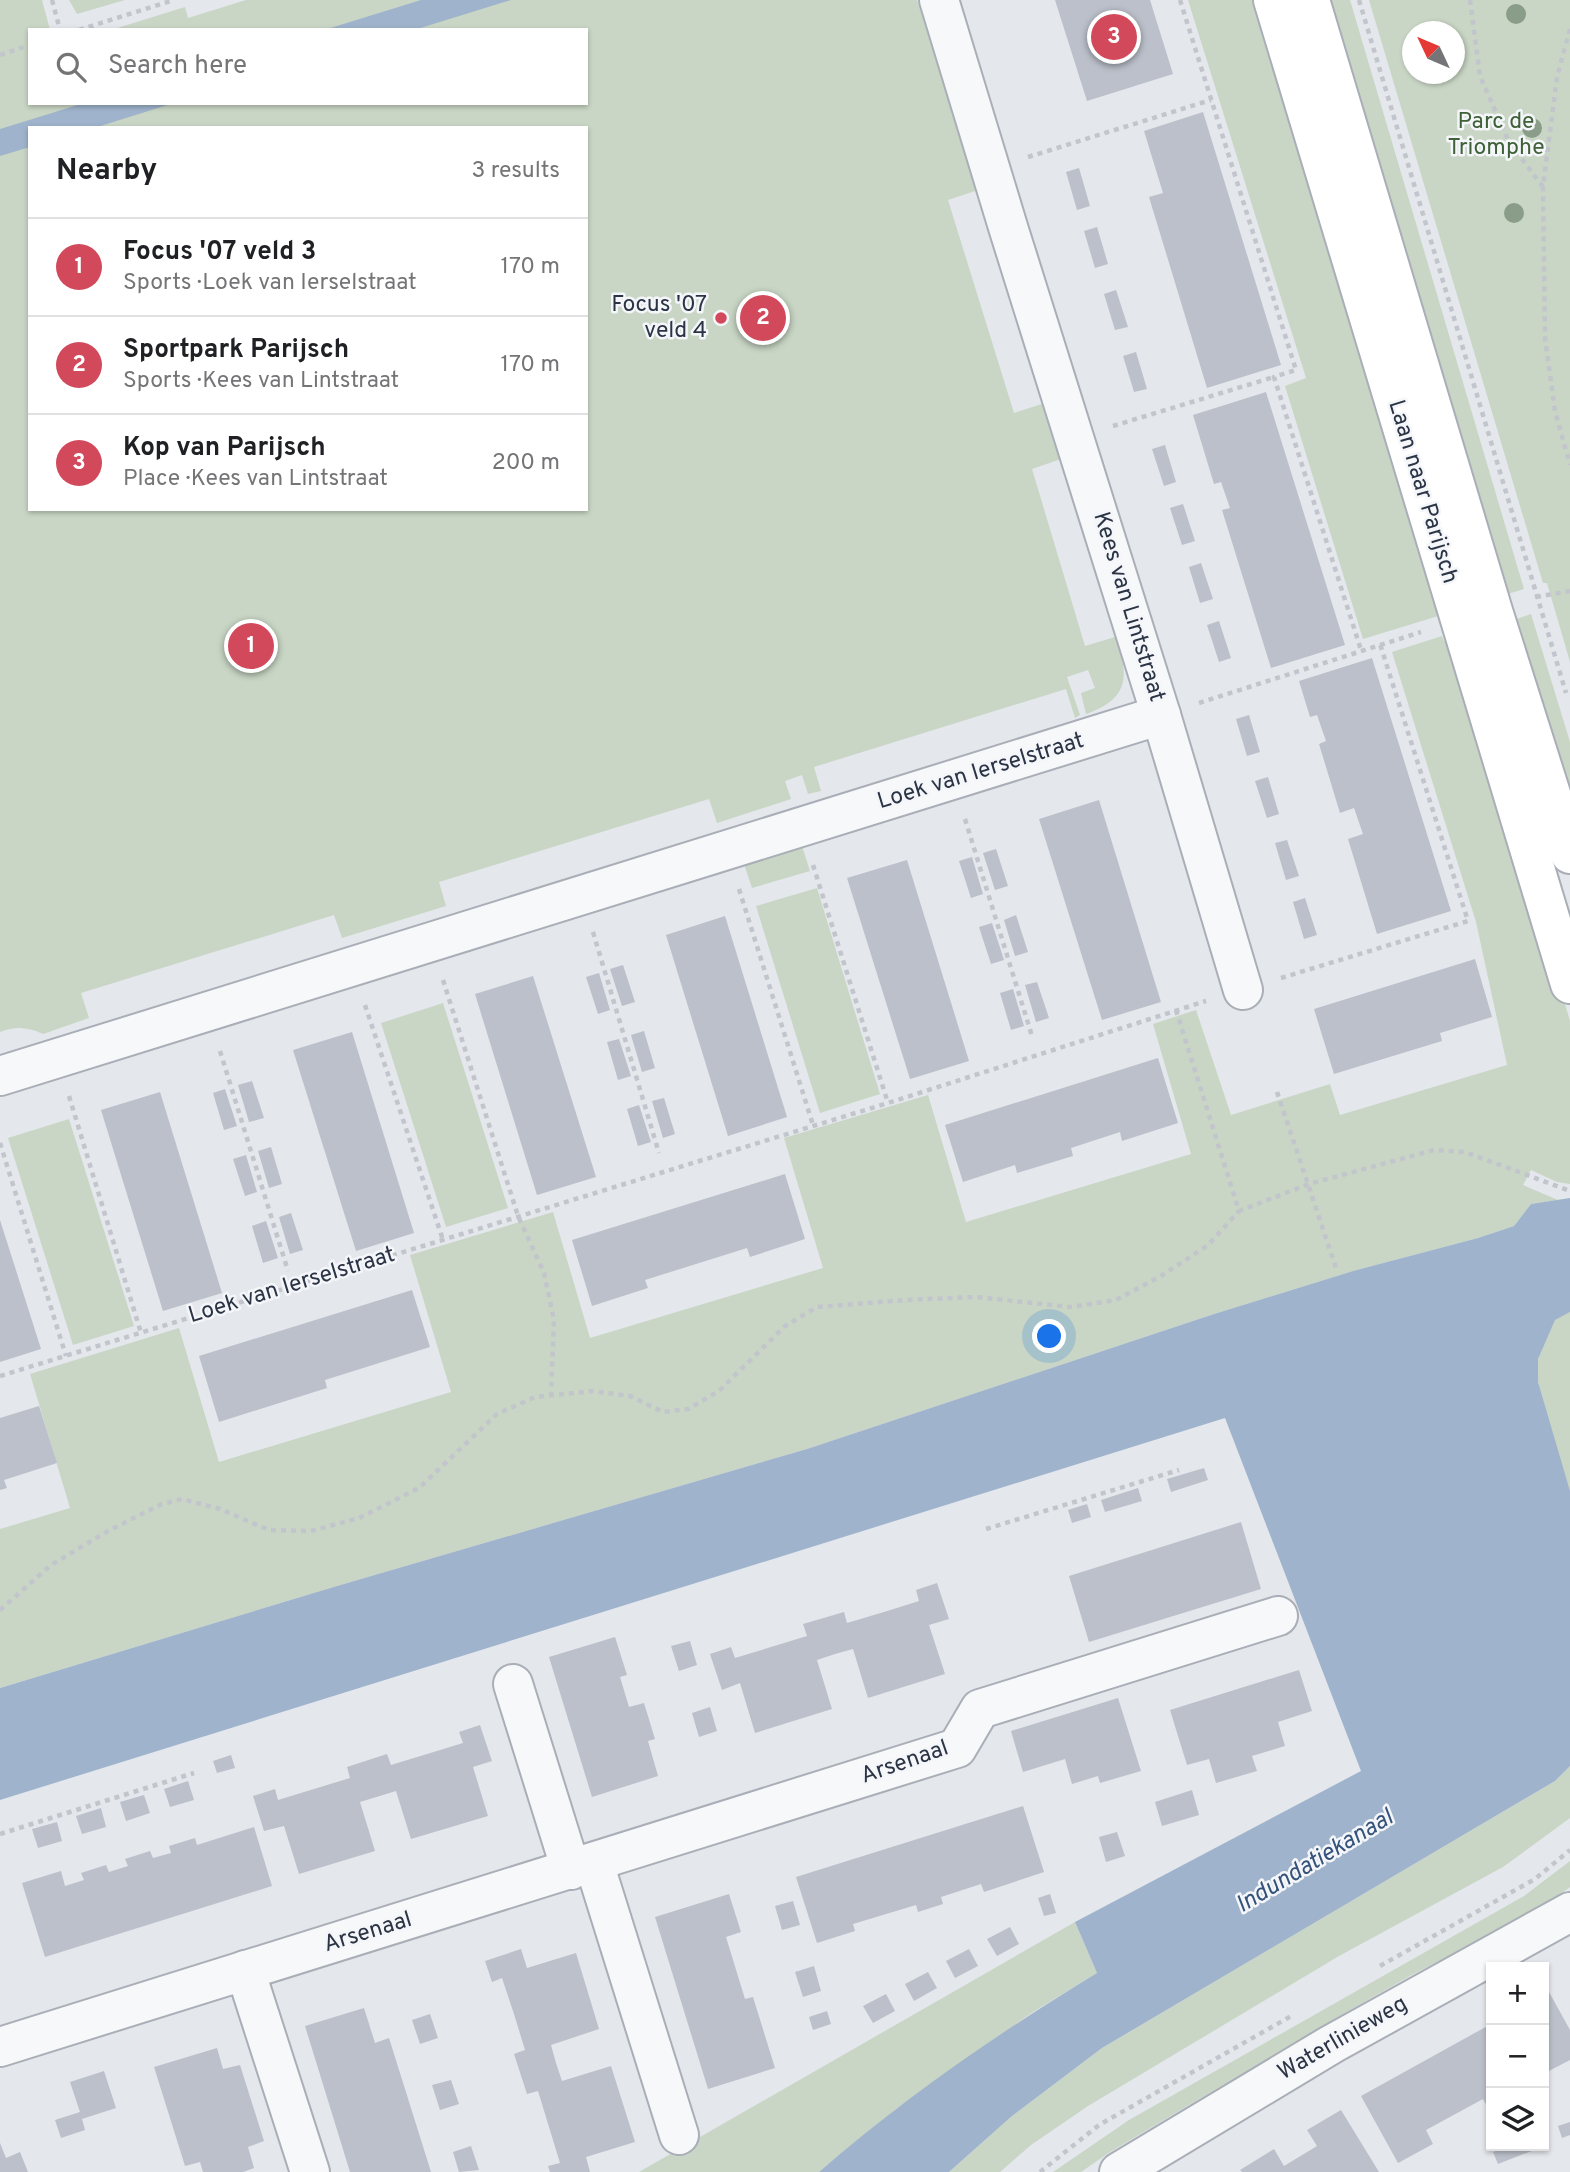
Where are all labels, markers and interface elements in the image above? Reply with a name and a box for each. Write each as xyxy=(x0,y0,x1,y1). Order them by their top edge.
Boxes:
pin: 3 xyxy=(1091,11,1137,63)
north arrow xyxy=(1402,21,1465,84)
search box xyxy=(28,28,588,105)
icon: search xyxy=(52,48,90,86)
text: Search here xyxy=(108,50,247,83)
park label: Parc de Triomphe xyxy=(1447,108,1545,163)
text: Nearby xyxy=(56,153,157,190)
text: 3 results xyxy=(471,157,560,186)
text: Focus '07 veld 3 xyxy=(123,236,316,269)
text: 1 xyxy=(74,253,84,282)
text: 170 m xyxy=(501,253,560,282)
text: Sports · Loek van Ierselstraat xyxy=(123,269,417,298)
place label: Focus '07 veld 4 xyxy=(611,291,707,346)
pin: 2 xyxy=(740,292,786,344)
marker: Focus '07 veld 4 xyxy=(713,310,729,326)
text: Sportpark Parijsch xyxy=(123,334,349,367)
text: 2 xyxy=(72,351,86,380)
text: 170 m xyxy=(501,351,560,380)
text: Sports · Kees van Lintstraat xyxy=(123,367,399,396)
street label: Laan naar Parijsch xyxy=(1380,397,1464,587)
text: Kop van Parijsch xyxy=(123,432,326,465)
text: 3 xyxy=(72,449,86,478)
text: 200 m xyxy=(492,449,560,478)
text: Place · Kees van Lintstraat xyxy=(123,465,388,494)
street label: Kees van Lintstraat xyxy=(1085,509,1171,705)
pin: 1 xyxy=(228,620,274,672)
street label: Loek van Ierselstraat xyxy=(874,727,1088,817)
street label: Loek van Ierselstraat xyxy=(185,1241,399,1331)
your location xyxy=(1032,1319,1066,1353)
street label: Arsenaal xyxy=(857,1734,953,1792)
water label: Indundatiekanaal xyxy=(1231,1802,1401,1921)
street label: Arsenaal xyxy=(320,1906,416,1960)
map controls xyxy=(1486,1962,1549,2151)
button: + xyxy=(1486,1962,1549,2025)
street label: Waterlinieweg xyxy=(1273,1990,1413,2088)
button: − xyxy=(1486,2025,1549,2088)
button: layers xyxy=(1486,2088,1549,2151)

